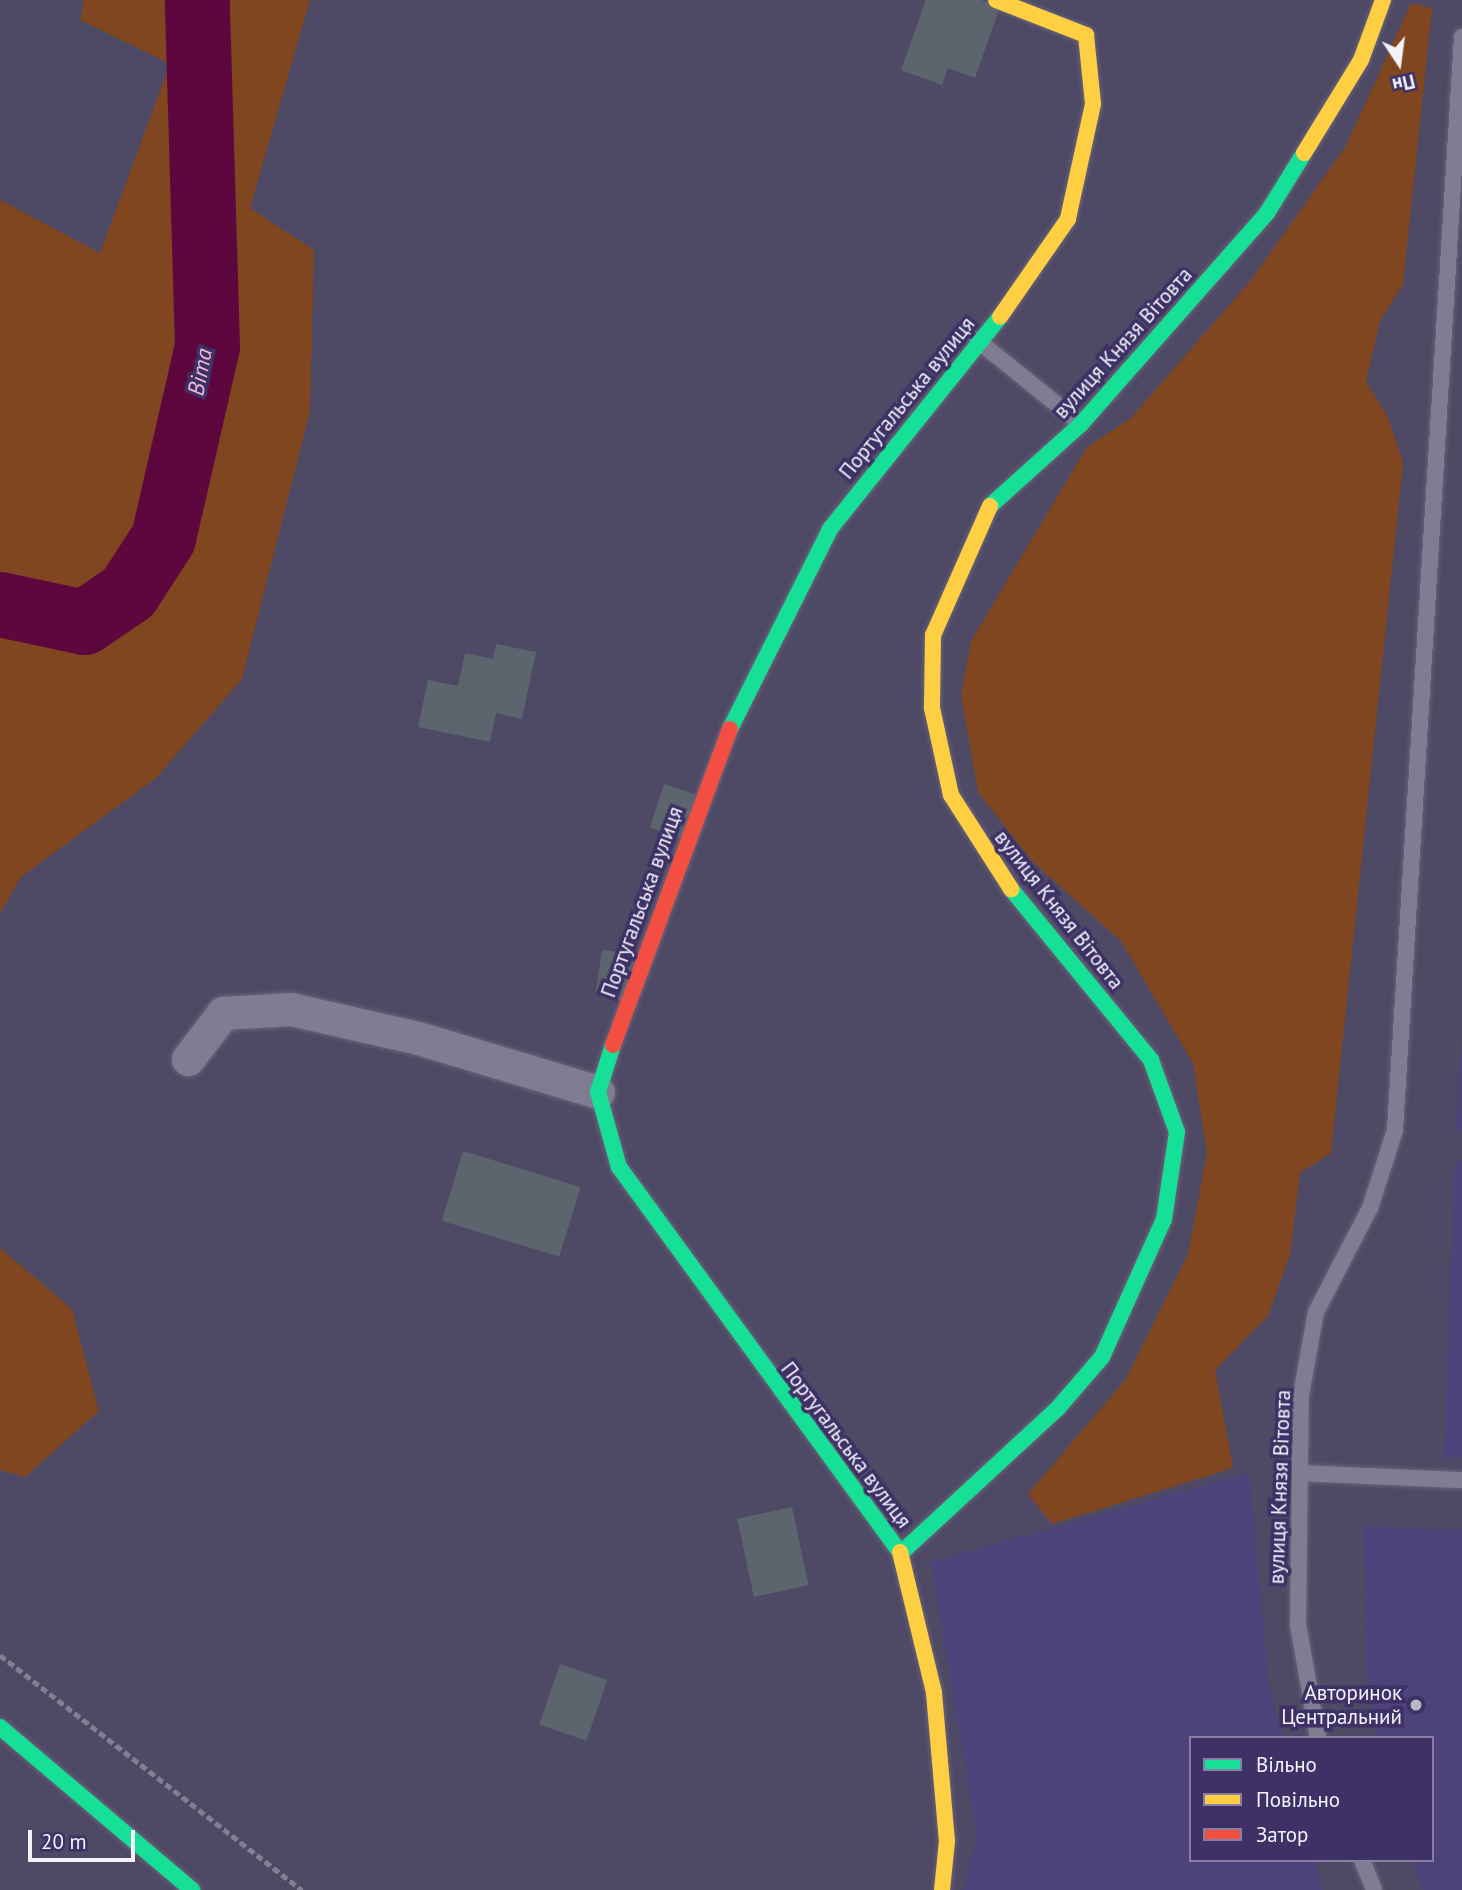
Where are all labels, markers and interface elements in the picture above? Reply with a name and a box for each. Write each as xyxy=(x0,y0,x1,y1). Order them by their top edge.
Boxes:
north arrow xyxy=(1364,28,1434,98)
text: Пн xyxy=(1390,69,1417,98)
street label: вулиця Князя Вітовта xyxy=(1049,262,1197,424)
street label: Португальська вулиця xyxy=(834,312,980,484)
water label: Віта xyxy=(182,346,218,398)
street label: Португальська вулиця xyxy=(596,803,688,1001)
street label: вулиця Князя Вітовта xyxy=(989,826,1129,994)
street label: Португальська вулиця xyxy=(775,1357,917,1533)
street label: вулиця Князя Вітовта xyxy=(1264,1389,1296,1585)
place label: Авторинок Центральний xyxy=(1281,1680,1402,1730)
marker: Авторинок Центральний xyxy=(1408,1697,1424,1713)
legend xyxy=(1189,1736,1434,1862)
text: Вільно xyxy=(1256,1751,1317,1778)
text: Повільно xyxy=(1256,1786,1340,1813)
scale bar xyxy=(32,1816,138,1860)
text: Затор xyxy=(1256,1821,1308,1848)
text: 20 m xyxy=(41,1828,87,1855)

